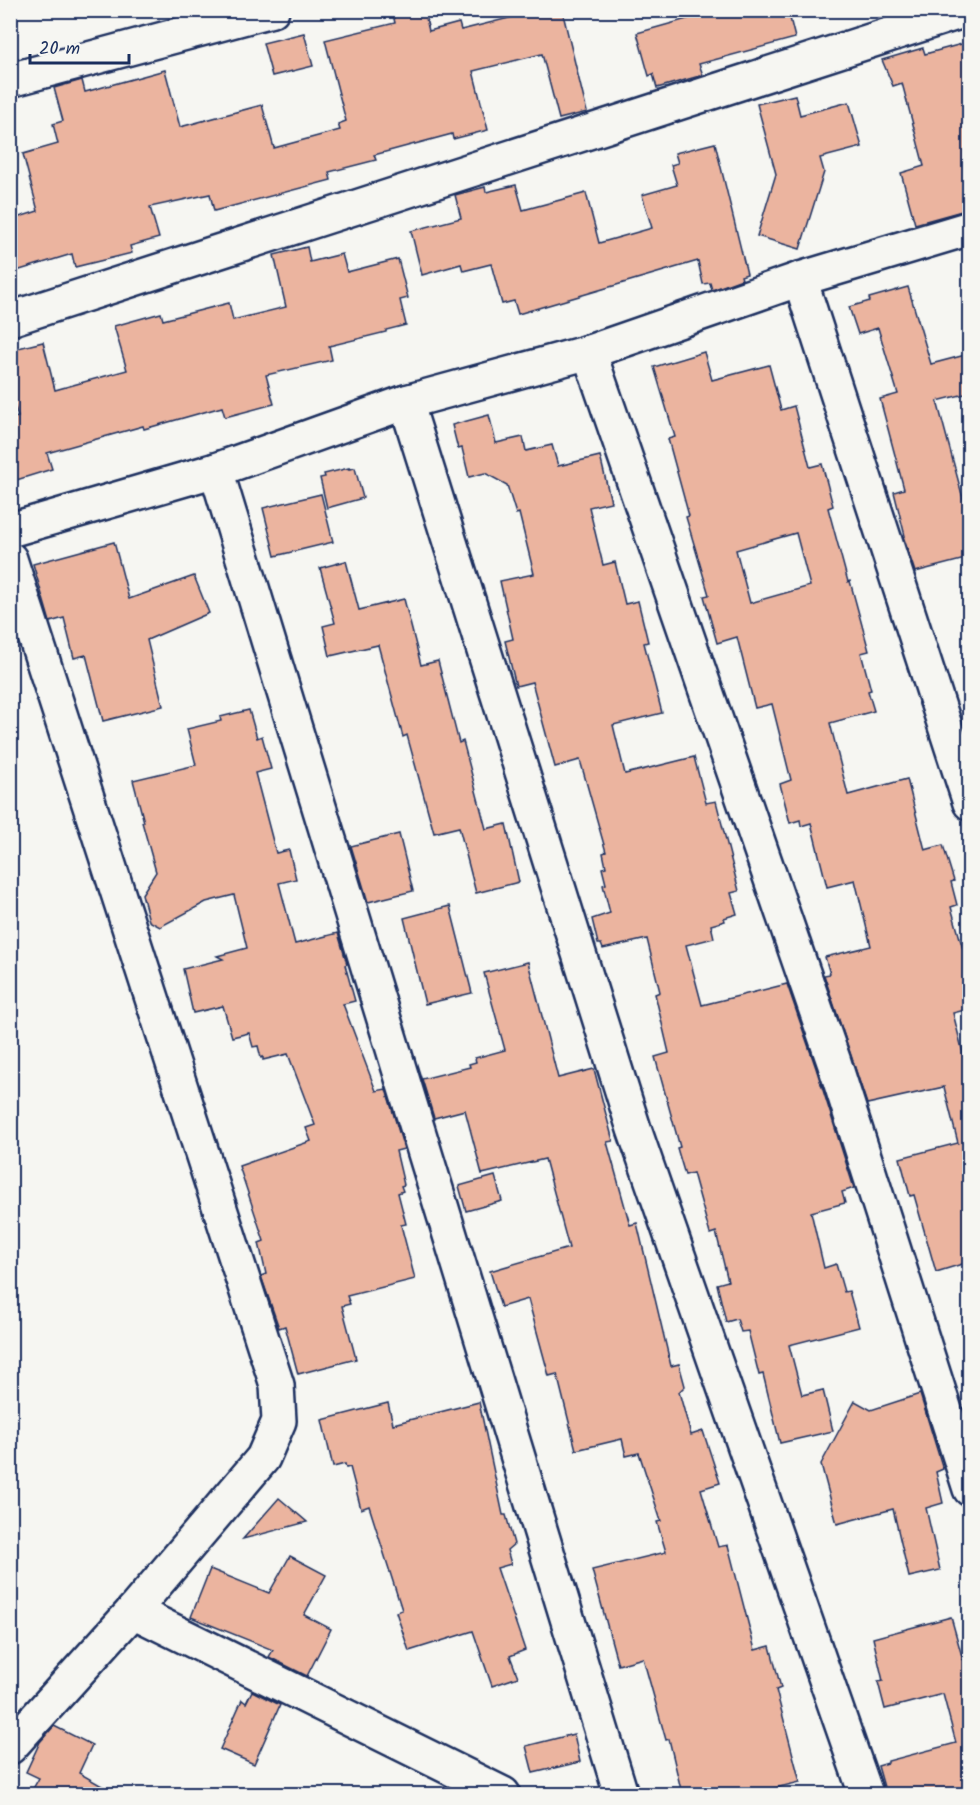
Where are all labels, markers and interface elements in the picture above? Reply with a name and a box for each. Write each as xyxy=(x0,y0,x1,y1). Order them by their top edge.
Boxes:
scale bar xyxy=(30,27,129,65)
text: 20 m xyxy=(39,35,80,64)

